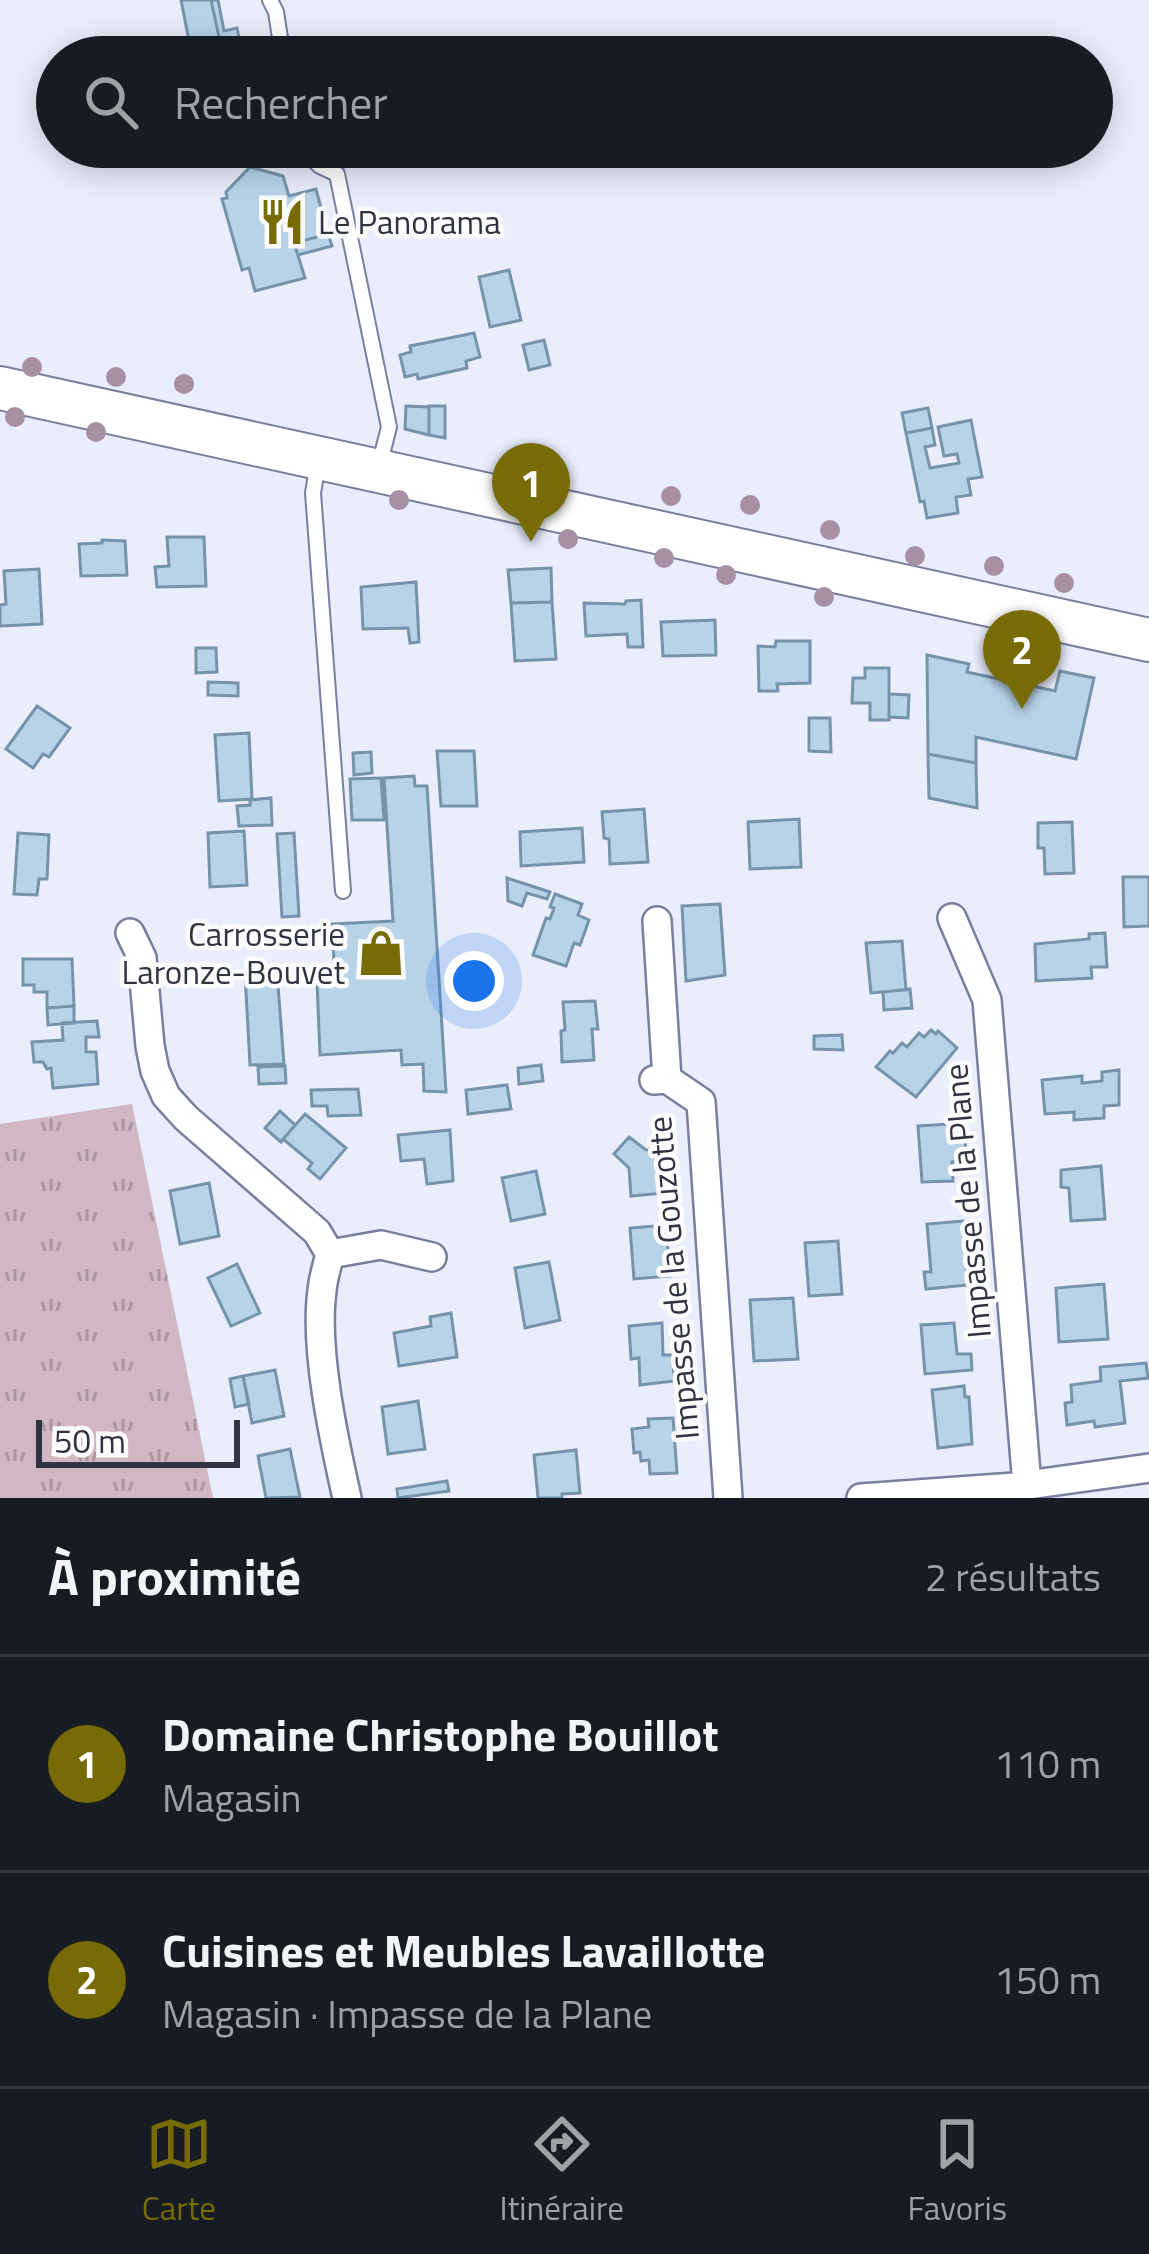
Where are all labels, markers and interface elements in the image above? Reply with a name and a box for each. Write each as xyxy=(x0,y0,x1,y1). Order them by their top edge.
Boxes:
search box xyxy=(36,36,1113,168)
text: Rechercher xyxy=(174,68,388,136)
icon: search xyxy=(78,69,144,135)
restaurant icon: Le Panorama xyxy=(257,197,307,247)
place label: Le Panorama xyxy=(318,197,501,247)
pin: 1 xyxy=(492,443,570,542)
pin: 2 xyxy=(983,610,1061,709)
place label: Carrosserie Laronze-Bouvet xyxy=(121,909,345,997)
shop icon: Carrosserie Laronze-Bouvet xyxy=(356,928,406,978)
your location xyxy=(444,951,504,1011)
street label: Impasse de la Plane xyxy=(930,1062,1004,1340)
street label: Impasse de la Gouzotte xyxy=(634,1114,712,1442)
scale bar xyxy=(36,1414,240,1467)
text: 50 m xyxy=(54,1416,126,1466)
text: À proximité xyxy=(48,1537,301,1615)
text: 2 résultats xyxy=(925,1547,1101,1606)
text: Domaine Christophe Bouillot xyxy=(162,1700,719,1768)
text: 1 xyxy=(76,1734,98,1793)
text: 110 m xyxy=(994,1734,1101,1793)
text: Magasin xyxy=(162,1768,302,1827)
text: Cuisines et Meubles Lavaillotte xyxy=(162,1916,765,1984)
text: 2 xyxy=(76,1950,98,2009)
text: 150 m xyxy=(994,1950,1101,2009)
text: Magasin · Impasse de la Plane xyxy=(162,1984,652,2043)
tab: Carte xyxy=(142,2111,216,2233)
tab: Itinéraire xyxy=(500,2111,624,2233)
tab: Favoris xyxy=(908,2111,1007,2233)

